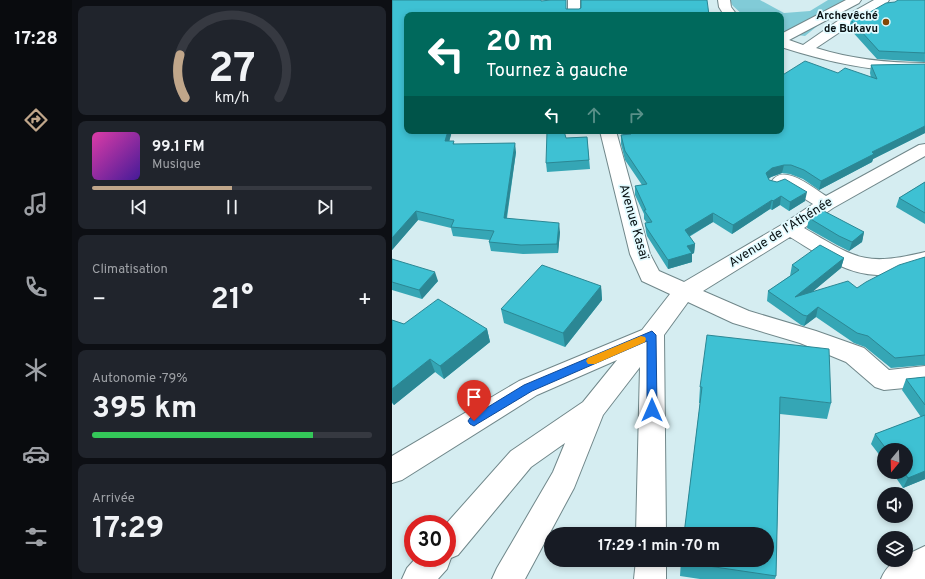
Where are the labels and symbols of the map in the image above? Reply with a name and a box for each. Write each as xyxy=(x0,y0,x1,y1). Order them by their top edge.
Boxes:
place label: Archevêché de Bukavu xyxy=(816,9,878,36)
marker: Archevêché de Bukavu xyxy=(881,17,891,27)
street label: Avenue Kasaï xyxy=(615,182,652,262)
street label: Avenue de l'Athénée xyxy=(726,195,836,271)
pin xyxy=(457,380,491,421)
position arrow xyxy=(631,389,673,431)
north arrow xyxy=(877,443,913,479)
speed limit sign: 30 xyxy=(404,515,456,567)

